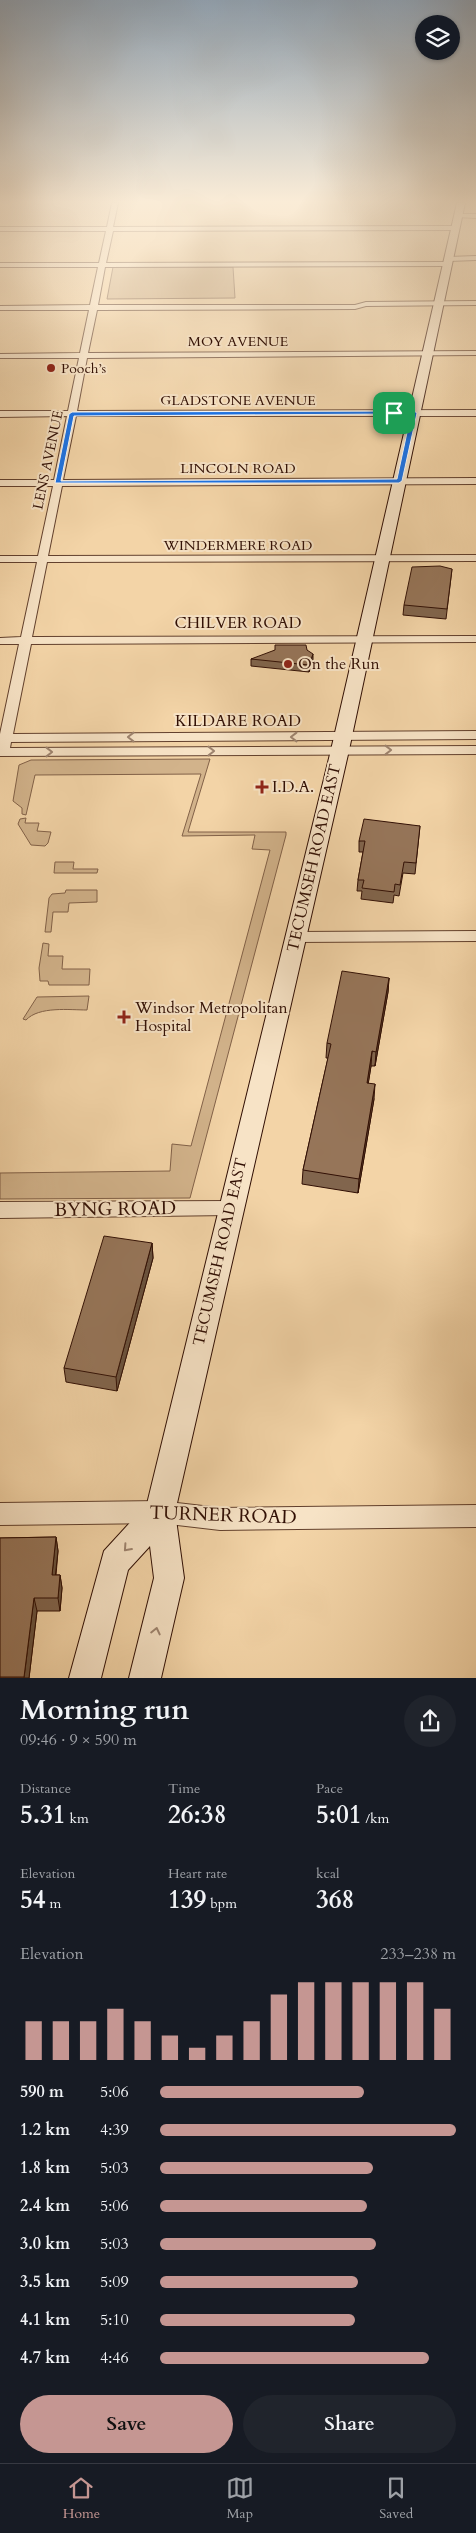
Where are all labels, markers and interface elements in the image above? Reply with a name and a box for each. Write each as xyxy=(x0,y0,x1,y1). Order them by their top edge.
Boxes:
map controls xyxy=(415,15,460,60)
button: layers xyxy=(415,15,460,60)
street label: MOY AVENUE xyxy=(188,332,289,351)
place label: Pooch’s xyxy=(61,359,107,378)
marker: Pooch’s xyxy=(45,362,57,374)
street label: GLADSTONE AVENUE xyxy=(160,391,316,410)
pin xyxy=(373,392,415,434)
icon: arrive xyxy=(380,399,408,427)
street label: LENS AVENUE xyxy=(28,408,68,511)
street label: LINCOLN ROAD xyxy=(180,459,296,478)
street label: WINDERMERE ROAD xyxy=(163,536,312,555)
street label: CHILVER ROAD xyxy=(174,612,302,634)
place label: On the Run xyxy=(298,653,380,675)
marker: On the Run xyxy=(282,658,294,670)
street label: KILDARE ROAD xyxy=(175,710,301,732)
one-way arrow xyxy=(289,731,297,742)
one-way arrow xyxy=(127,732,135,743)
one-way arrow xyxy=(385,745,393,755)
one-way arrow xyxy=(208,746,215,756)
one-way arrow xyxy=(45,747,53,757)
street label: TECUMSEH ROAD EAST xyxy=(282,762,346,954)
place label: I.D.A. xyxy=(272,776,314,798)
marker: I.D.A. xyxy=(256,781,268,793)
place label: Windsor Metropolitan Hospital xyxy=(134,997,288,1037)
marker: Windsor Metropolitan Hospital xyxy=(117,1010,131,1024)
street label: TECUMSEH ROAD EAST xyxy=(188,1156,252,1348)
street label: BYNG ROAD xyxy=(54,1195,176,1223)
street label: TURNER ROAD xyxy=(149,1499,297,1531)
one-way arrow xyxy=(124,1543,133,1552)
one-way arrow xyxy=(150,1626,161,1635)
text: Morning run xyxy=(20,1691,189,1729)
button: share xyxy=(404,1695,456,1747)
text: 09:46 · 9 × 590 m xyxy=(20,1729,137,1751)
text: Distance xyxy=(20,1779,71,1798)
text: Time xyxy=(168,1779,200,1798)
text: Pace xyxy=(316,1779,343,1798)
text: 5.31 xyxy=(20,1798,66,1832)
text: 26:38 xyxy=(168,1798,226,1832)
text: 5:01 xyxy=(316,1798,362,1832)
text: km xyxy=(66,1809,89,1828)
text: /km xyxy=(362,1809,389,1828)
text: Elevation xyxy=(20,1864,76,1883)
text: Heart rate xyxy=(168,1864,227,1883)
text: kcal xyxy=(316,1864,340,1883)
text: 54 xyxy=(20,1883,46,1917)
text: 139 xyxy=(168,1883,206,1917)
text: 368 xyxy=(316,1883,354,1917)
text: m xyxy=(46,1894,61,1913)
text: bpm xyxy=(206,1894,237,1913)
text: Elevation xyxy=(20,1943,84,1965)
text: 233–238 m xyxy=(380,1943,456,1965)
text: 590 m xyxy=(20,2081,64,2103)
text: 5:06 xyxy=(100,2081,129,2103)
text: 1.2 km xyxy=(20,2119,70,2141)
text: 4:39 xyxy=(100,2119,129,2141)
text: 1.8 km xyxy=(20,2157,70,2179)
text: 5:03 xyxy=(100,2157,129,2179)
text: 2.4 km xyxy=(20,2195,70,2217)
text: 5:06 xyxy=(100,2195,129,2217)
text: 3.0 km xyxy=(20,2233,70,2255)
text: 5:03 xyxy=(100,2233,129,2255)
text: 3.5 km xyxy=(20,2271,70,2293)
text: 5:09 xyxy=(100,2271,129,2293)
text: 4.1 km xyxy=(20,2309,70,2331)
text: 5:10 xyxy=(100,2309,129,2331)
text: 4.7 km xyxy=(20,2347,70,2369)
text: 4:46 xyxy=(100,2347,129,2369)
button: Save xyxy=(20,2395,233,2453)
button: Share xyxy=(243,2395,456,2453)
tab: Home xyxy=(63,2474,100,2523)
tab: Map xyxy=(226,2474,254,2523)
tab: Saved xyxy=(379,2474,413,2523)

